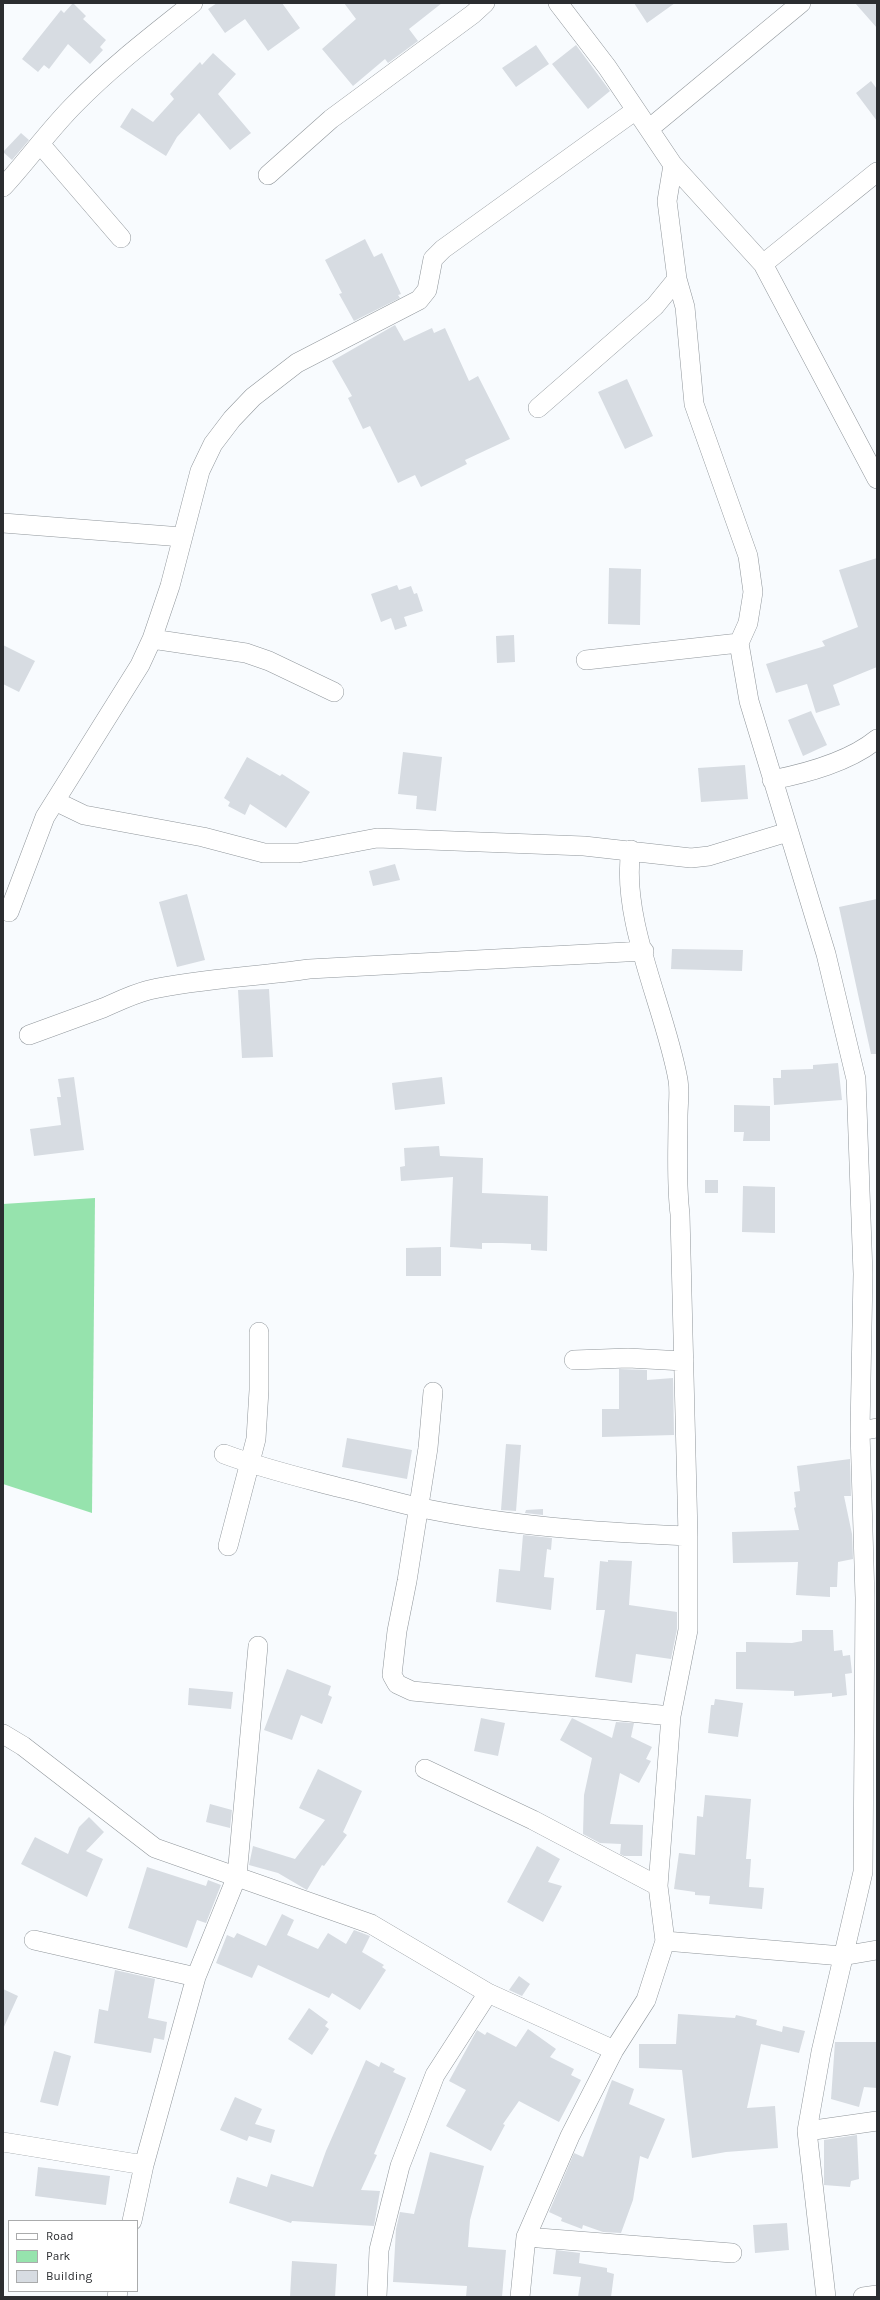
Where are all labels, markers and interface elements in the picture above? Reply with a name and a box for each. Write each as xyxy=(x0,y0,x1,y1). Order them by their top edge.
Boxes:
legend xyxy=(8,2220,138,2292)
text: Road xyxy=(46,2229,74,2243)
text: Park xyxy=(46,2249,70,2263)
text: Building xyxy=(46,2269,92,2283)

